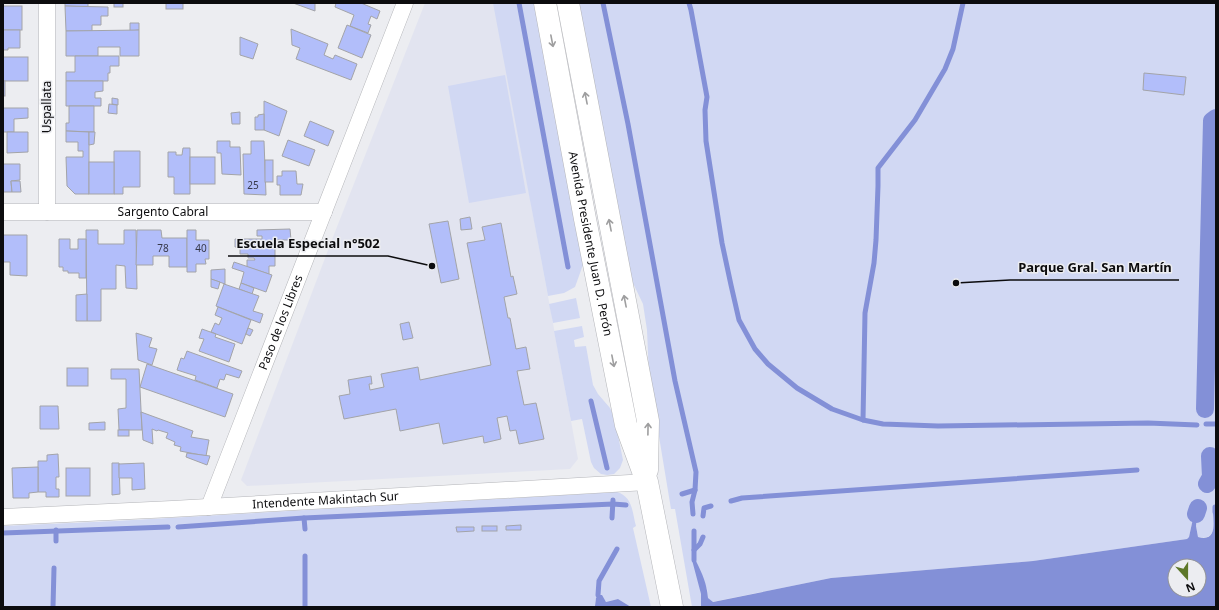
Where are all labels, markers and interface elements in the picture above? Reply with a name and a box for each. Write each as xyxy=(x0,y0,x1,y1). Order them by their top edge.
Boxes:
one-way arrow xyxy=(548,34,556,47)
street label: Uspallata xyxy=(38,81,55,133)
one-way arrow xyxy=(582,92,590,105)
street label: Avenida Presidente Juan D. Perón xyxy=(565,150,617,338)
house number: 25 xyxy=(247,178,259,192)
street label: Sargento Cabral xyxy=(118,203,208,220)
one-way arrow xyxy=(606,219,614,232)
callout: Escuela Especial n°502 xyxy=(228,231,388,256)
text: Escuela Especial n°502 xyxy=(236,234,380,252)
house number: 78 xyxy=(157,241,169,255)
house number: 40 xyxy=(195,241,207,255)
callout: Parque Gral. San Martín xyxy=(1010,255,1179,280)
text: Parque Gral. San Martín xyxy=(1018,258,1172,276)
street label: Paso de los Libres xyxy=(254,272,307,372)
one-way arrow xyxy=(621,295,629,308)
one-way arrow xyxy=(610,354,618,367)
one-way arrow xyxy=(644,423,652,436)
street label: Intendente Makintach Sur xyxy=(252,487,399,512)
north arrow xyxy=(1167,558,1207,598)
text: N xyxy=(1184,579,1198,596)

